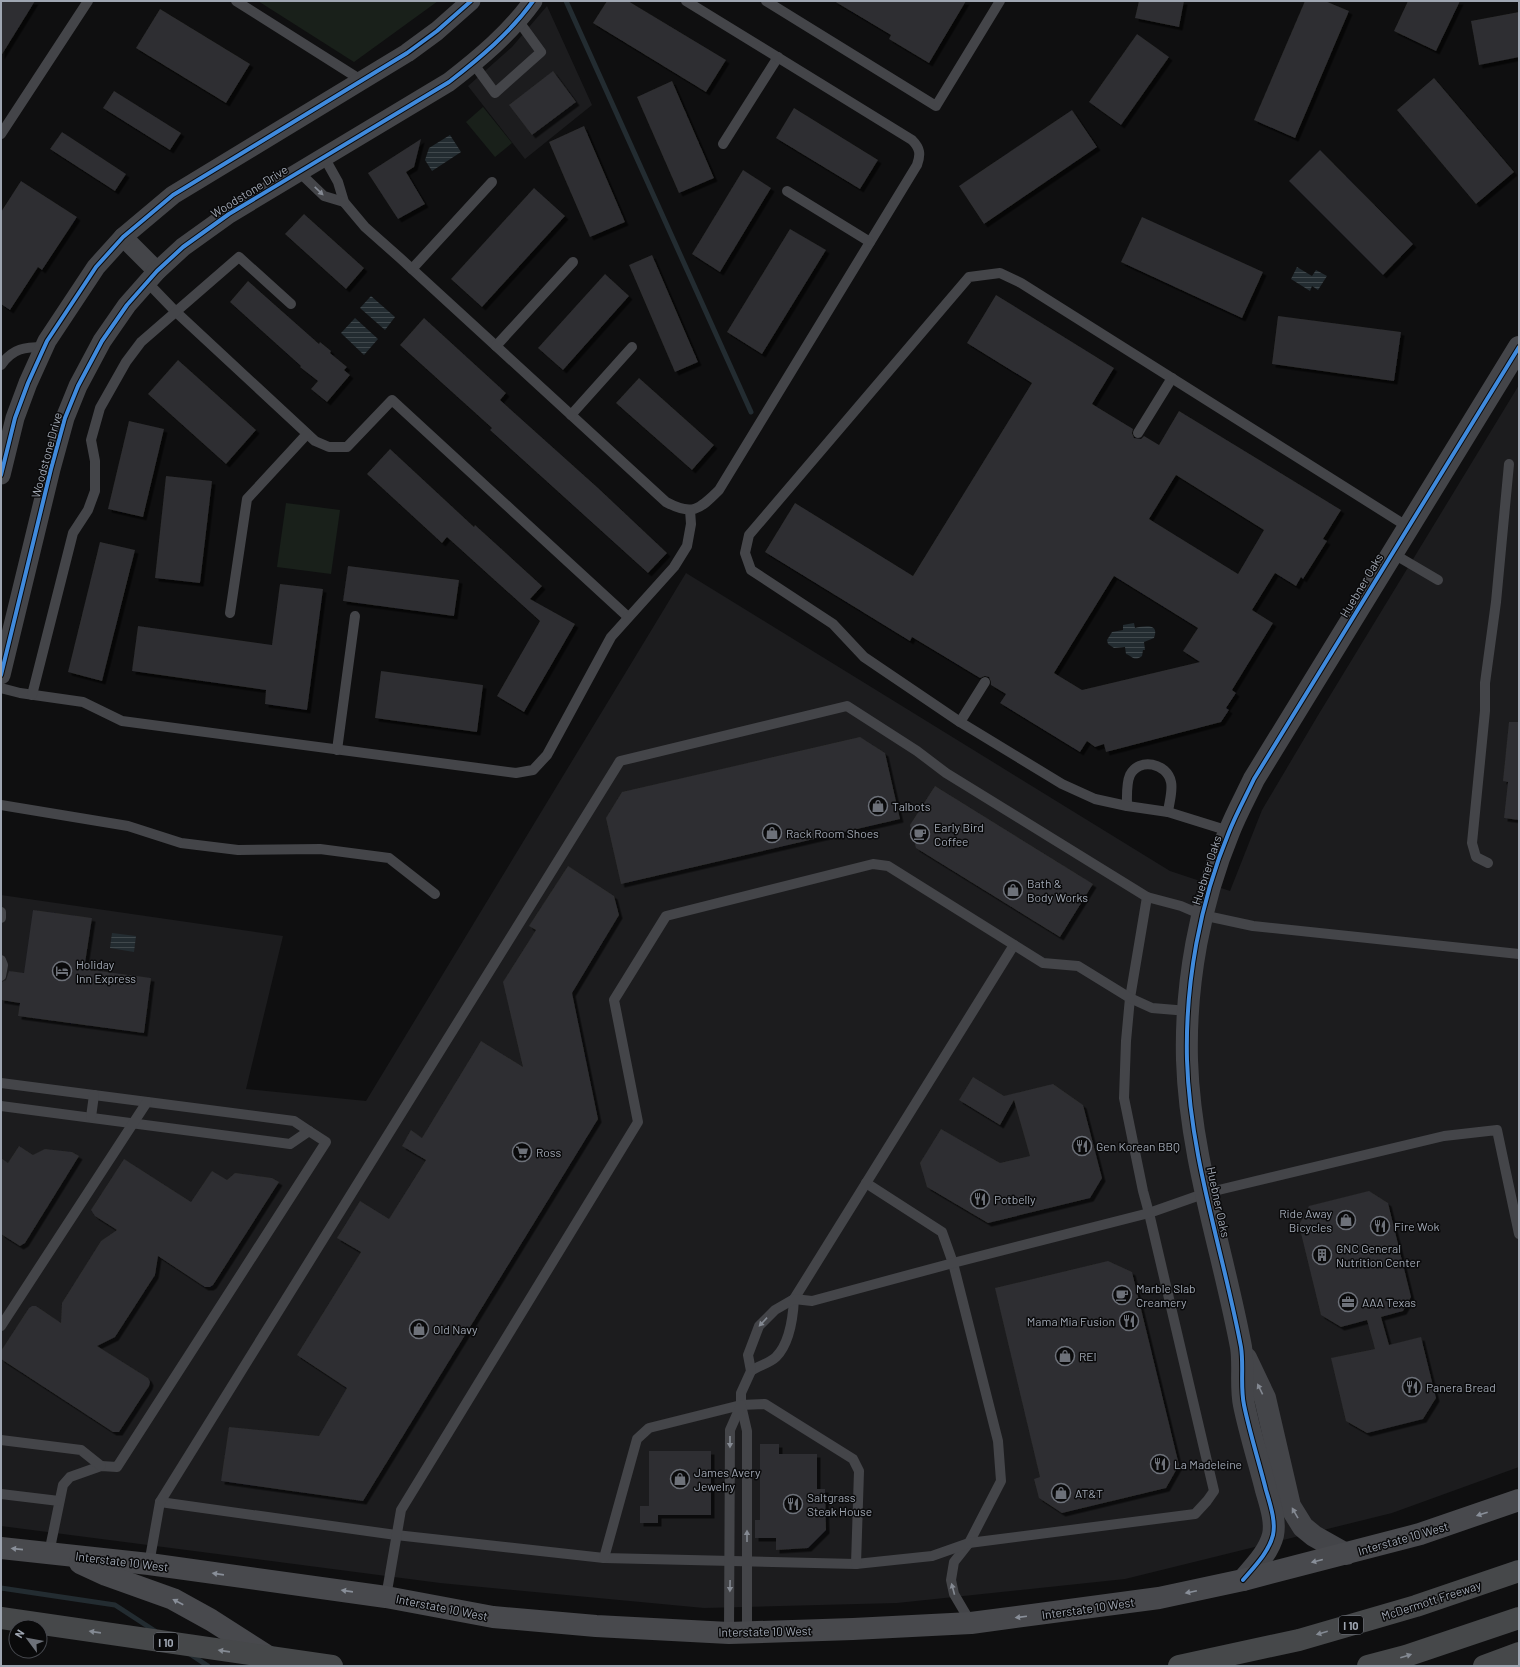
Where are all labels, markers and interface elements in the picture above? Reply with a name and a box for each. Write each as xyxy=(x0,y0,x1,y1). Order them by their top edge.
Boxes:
street label: Woodstone Drive xyxy=(208,162,290,220)
one-way arrow xyxy=(314,186,324,196)
street label: Woodstone Drive xyxy=(28,411,64,499)
street label: Huebner Oaks xyxy=(1336,550,1386,619)
shop icon: Talbots xyxy=(867,795,889,817)
place label: Talbots xyxy=(892,799,931,813)
place label: Early Bird Coffee xyxy=(934,820,984,848)
shop icon: Rack Room Shoes xyxy=(761,822,783,844)
cafe icon: Early Bird Coffee xyxy=(909,823,931,845)
place label: Rack Room Shoes xyxy=(786,826,879,840)
street label: Huebner Oaks xyxy=(1188,833,1224,906)
place label: Bath & Body Works xyxy=(1027,876,1088,904)
shop icon: Bath & Body Works xyxy=(1002,879,1024,901)
place label: Holiday Inn Express xyxy=(76,957,136,985)
hotel icon: Holiday Inn Express xyxy=(51,960,73,982)
restaurant icon: Gen Korean BBQ xyxy=(1071,1135,1093,1157)
place label: Gen Korean BBQ xyxy=(1096,1139,1180,1153)
supermarket icon: Ross xyxy=(511,1141,533,1163)
place label: Ross xyxy=(536,1145,561,1159)
street label: Huebner Oaks xyxy=(1205,1165,1233,1239)
restaurant icon: Potbelly xyxy=(969,1188,991,1210)
place label: Potbelly xyxy=(994,1192,1036,1206)
place label: Ride Away Bicycles xyxy=(1279,1206,1332,1234)
shop icon: Ride Away Bicycles xyxy=(1335,1209,1357,1231)
restaurant icon: Fire Wok xyxy=(1369,1215,1391,1237)
place label: Fire Wok xyxy=(1394,1219,1439,1233)
place label: GNC General Nutrition Center xyxy=(1336,1241,1421,1269)
building icon: GNC General Nutrition Center xyxy=(1311,1244,1333,1266)
place label: Marble Slab Creamery xyxy=(1136,1281,1196,1309)
cafe icon: Marble Slab Creamery xyxy=(1111,1284,1133,1306)
office icon: AAA Texas xyxy=(1337,1291,1359,1313)
place label: AAA Texas xyxy=(1362,1295,1416,1309)
restaurant icon: Mama Mia Fusion xyxy=(1118,1310,1140,1332)
place label: Mama Mia Fusion xyxy=(1027,1314,1115,1328)
one-way arrow xyxy=(758,1317,768,1327)
shop icon: Old Navy xyxy=(408,1318,430,1340)
place label: Old Navy xyxy=(433,1322,478,1336)
shop icon: REI xyxy=(1054,1345,1076,1367)
place label: REI xyxy=(1079,1349,1097,1363)
restaurant icon: Panera Bread xyxy=(1401,1376,1423,1398)
place label: Panera Bread xyxy=(1426,1380,1496,1394)
one-way arrow xyxy=(1257,1383,1263,1394)
one-way arrow xyxy=(727,1436,733,1449)
restaurant icon: La Madeleine xyxy=(1149,1453,1171,1475)
place label: La Madeleine xyxy=(1174,1457,1242,1471)
place label: James Avery Jewelry xyxy=(694,1465,761,1493)
shop icon: James Avery Jewelry xyxy=(669,1468,691,1490)
shop icon: AT&T xyxy=(1050,1482,1072,1504)
place label: AT&T xyxy=(1075,1486,1103,1500)
place label: Saltgrass Steak House xyxy=(807,1490,872,1518)
restaurant icon: Saltgrass Steak House xyxy=(782,1493,804,1515)
one-way arrow xyxy=(1291,1508,1298,1519)
one-way arrow xyxy=(1476,1511,1488,1517)
street label: Interstate 10 West xyxy=(1356,1518,1450,1558)
one-way arrow xyxy=(744,1529,750,1542)
one-way arrow xyxy=(11,1546,23,1553)
street label: Interstate 10 West xyxy=(75,1548,169,1574)
one-way arrow xyxy=(1311,1559,1323,1565)
one-way arrow xyxy=(212,1571,224,1577)
street label: McDermott Freeway xyxy=(1379,1577,1483,1623)
one-way arrow xyxy=(727,1580,733,1593)
one-way arrow xyxy=(950,1583,956,1595)
one-way arrow xyxy=(341,1588,353,1595)
one-way arrow xyxy=(1185,1589,1197,1595)
street label: Interstate 10 West xyxy=(395,1591,489,1623)
street label: Interstate 10 West xyxy=(1041,1595,1135,1621)
one-way arrow xyxy=(172,1599,184,1605)
one-way arrow xyxy=(1015,1614,1027,1620)
road number: I 10 xyxy=(1339,1616,1363,1634)
north arrow xyxy=(8,1619,48,1659)
street label: Interstate 10 West xyxy=(718,1623,812,1639)
text: N xyxy=(12,1627,27,1640)
one-way arrow xyxy=(89,1629,101,1635)
one-way arrow xyxy=(1315,1630,1327,1636)
road number: I 10 xyxy=(154,1633,178,1651)
one-way arrow xyxy=(218,1648,230,1654)
one-way arrow xyxy=(1400,1653,1412,1659)

